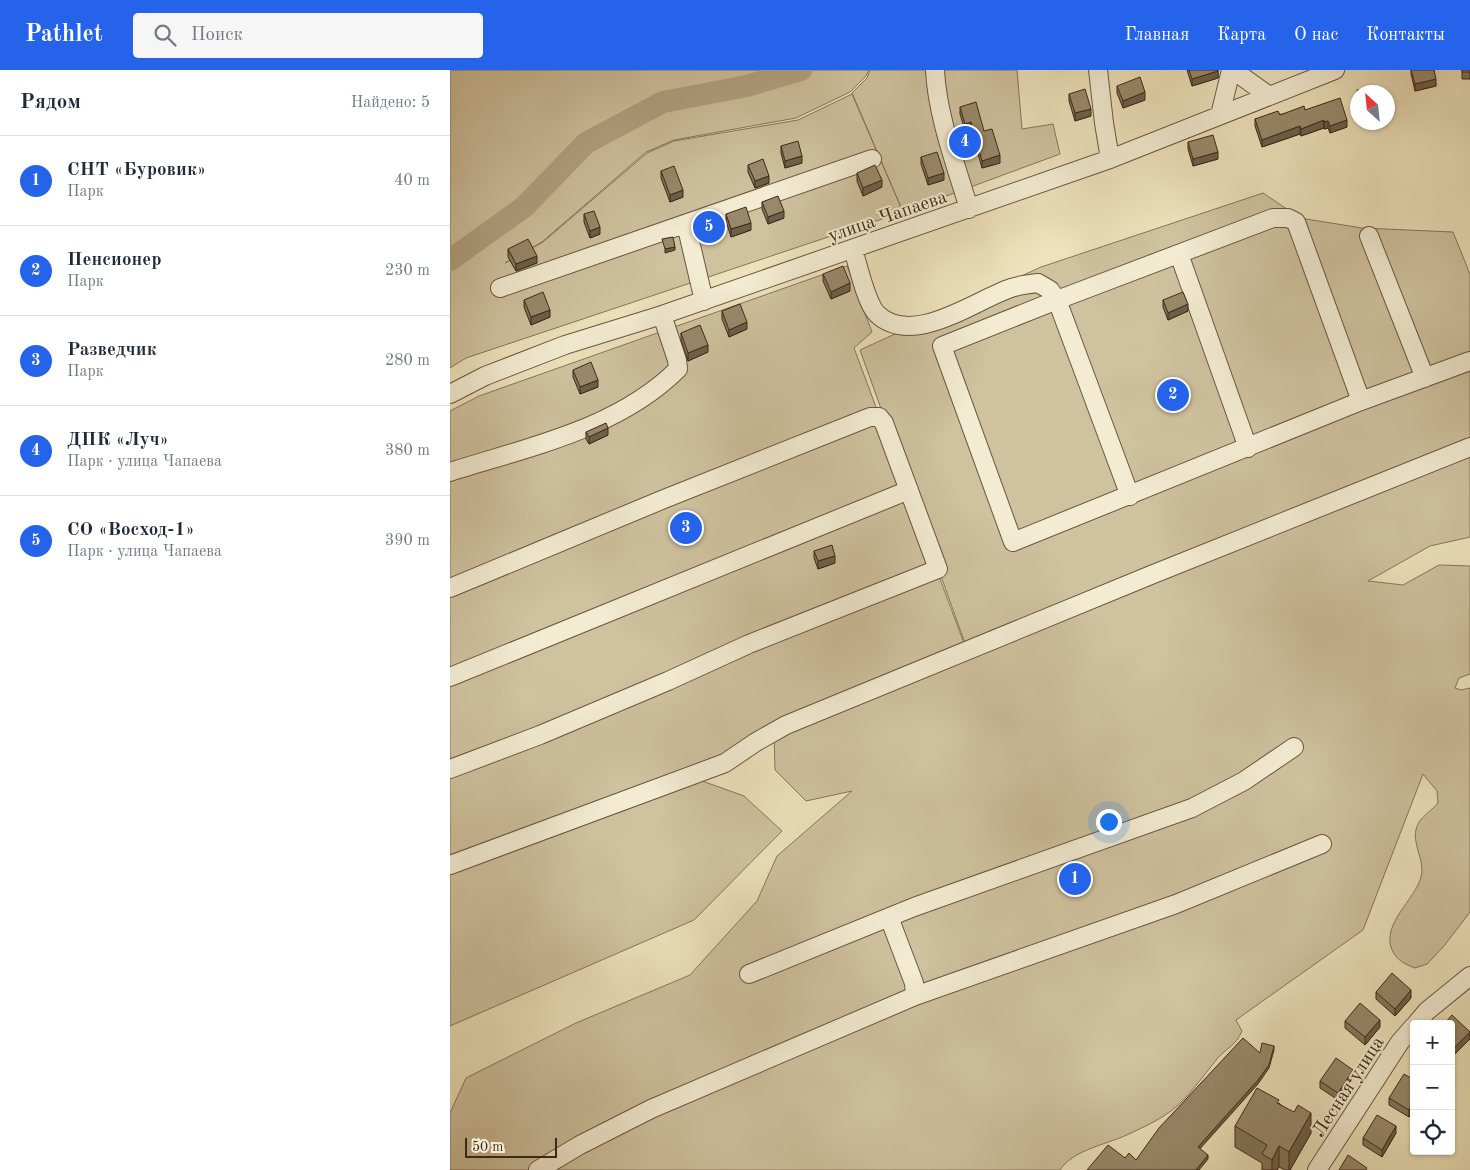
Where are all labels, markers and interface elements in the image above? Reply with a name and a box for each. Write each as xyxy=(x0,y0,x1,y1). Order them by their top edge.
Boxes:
search box xyxy=(133,13,483,58)
icon: search xyxy=(151,21,179,49)
text: Pathlet xyxy=(25,23,103,47)
text: Поиск xyxy=(191,26,243,45)
text: Главная xyxy=(1125,26,1189,44)
text: Карта xyxy=(1217,26,1266,44)
text: О нас xyxy=(1294,26,1338,44)
text: Контакты xyxy=(1366,26,1445,44)
north arrow xyxy=(1350,85,1395,130)
text: Рядом xyxy=(20,92,81,113)
text: Найдено: 5 xyxy=(351,95,430,111)
pin: 4 xyxy=(949,123,981,161)
text: СНТ «Буровик» xyxy=(67,161,206,180)
text: 1 xyxy=(31,173,41,189)
text: 40 m xyxy=(394,173,430,189)
text: Парк xyxy=(67,184,104,200)
street label: улица Чапаева xyxy=(826,188,950,247)
pin: 5 xyxy=(693,208,725,246)
text: Пенсионер xyxy=(67,251,162,270)
text: 2 xyxy=(31,263,41,279)
text: 230 m xyxy=(385,263,430,279)
text: Парк xyxy=(67,274,104,290)
text: Разведчик xyxy=(67,341,157,360)
text: 3 xyxy=(31,353,41,369)
text: 280 m xyxy=(385,353,430,369)
text: Парк xyxy=(67,364,104,380)
pin: 2 xyxy=(1157,376,1189,414)
text: ДПК «Луч» xyxy=(67,431,169,450)
text: 4 xyxy=(31,443,41,459)
text: 380 m xyxy=(385,443,430,459)
text: Парк · улица Чапаева xyxy=(67,454,222,470)
pin: 3 xyxy=(670,509,702,547)
text: СО «Восход-1» xyxy=(67,521,195,540)
text: 5 xyxy=(31,533,41,549)
text: 390 m xyxy=(385,533,430,549)
text: Парк · улица Чапаева xyxy=(67,544,222,560)
your location xyxy=(1096,809,1122,835)
pin: 1 xyxy=(1059,860,1091,898)
map controls xyxy=(1410,1020,1455,1155)
button: + xyxy=(1410,1020,1455,1065)
street label: Лесная улица xyxy=(1310,1033,1389,1141)
button: − xyxy=(1410,1065,1455,1110)
button: locate xyxy=(1410,1110,1455,1155)
scale bar xyxy=(465,1135,558,1158)
text: 50 m xyxy=(472,1140,503,1154)

